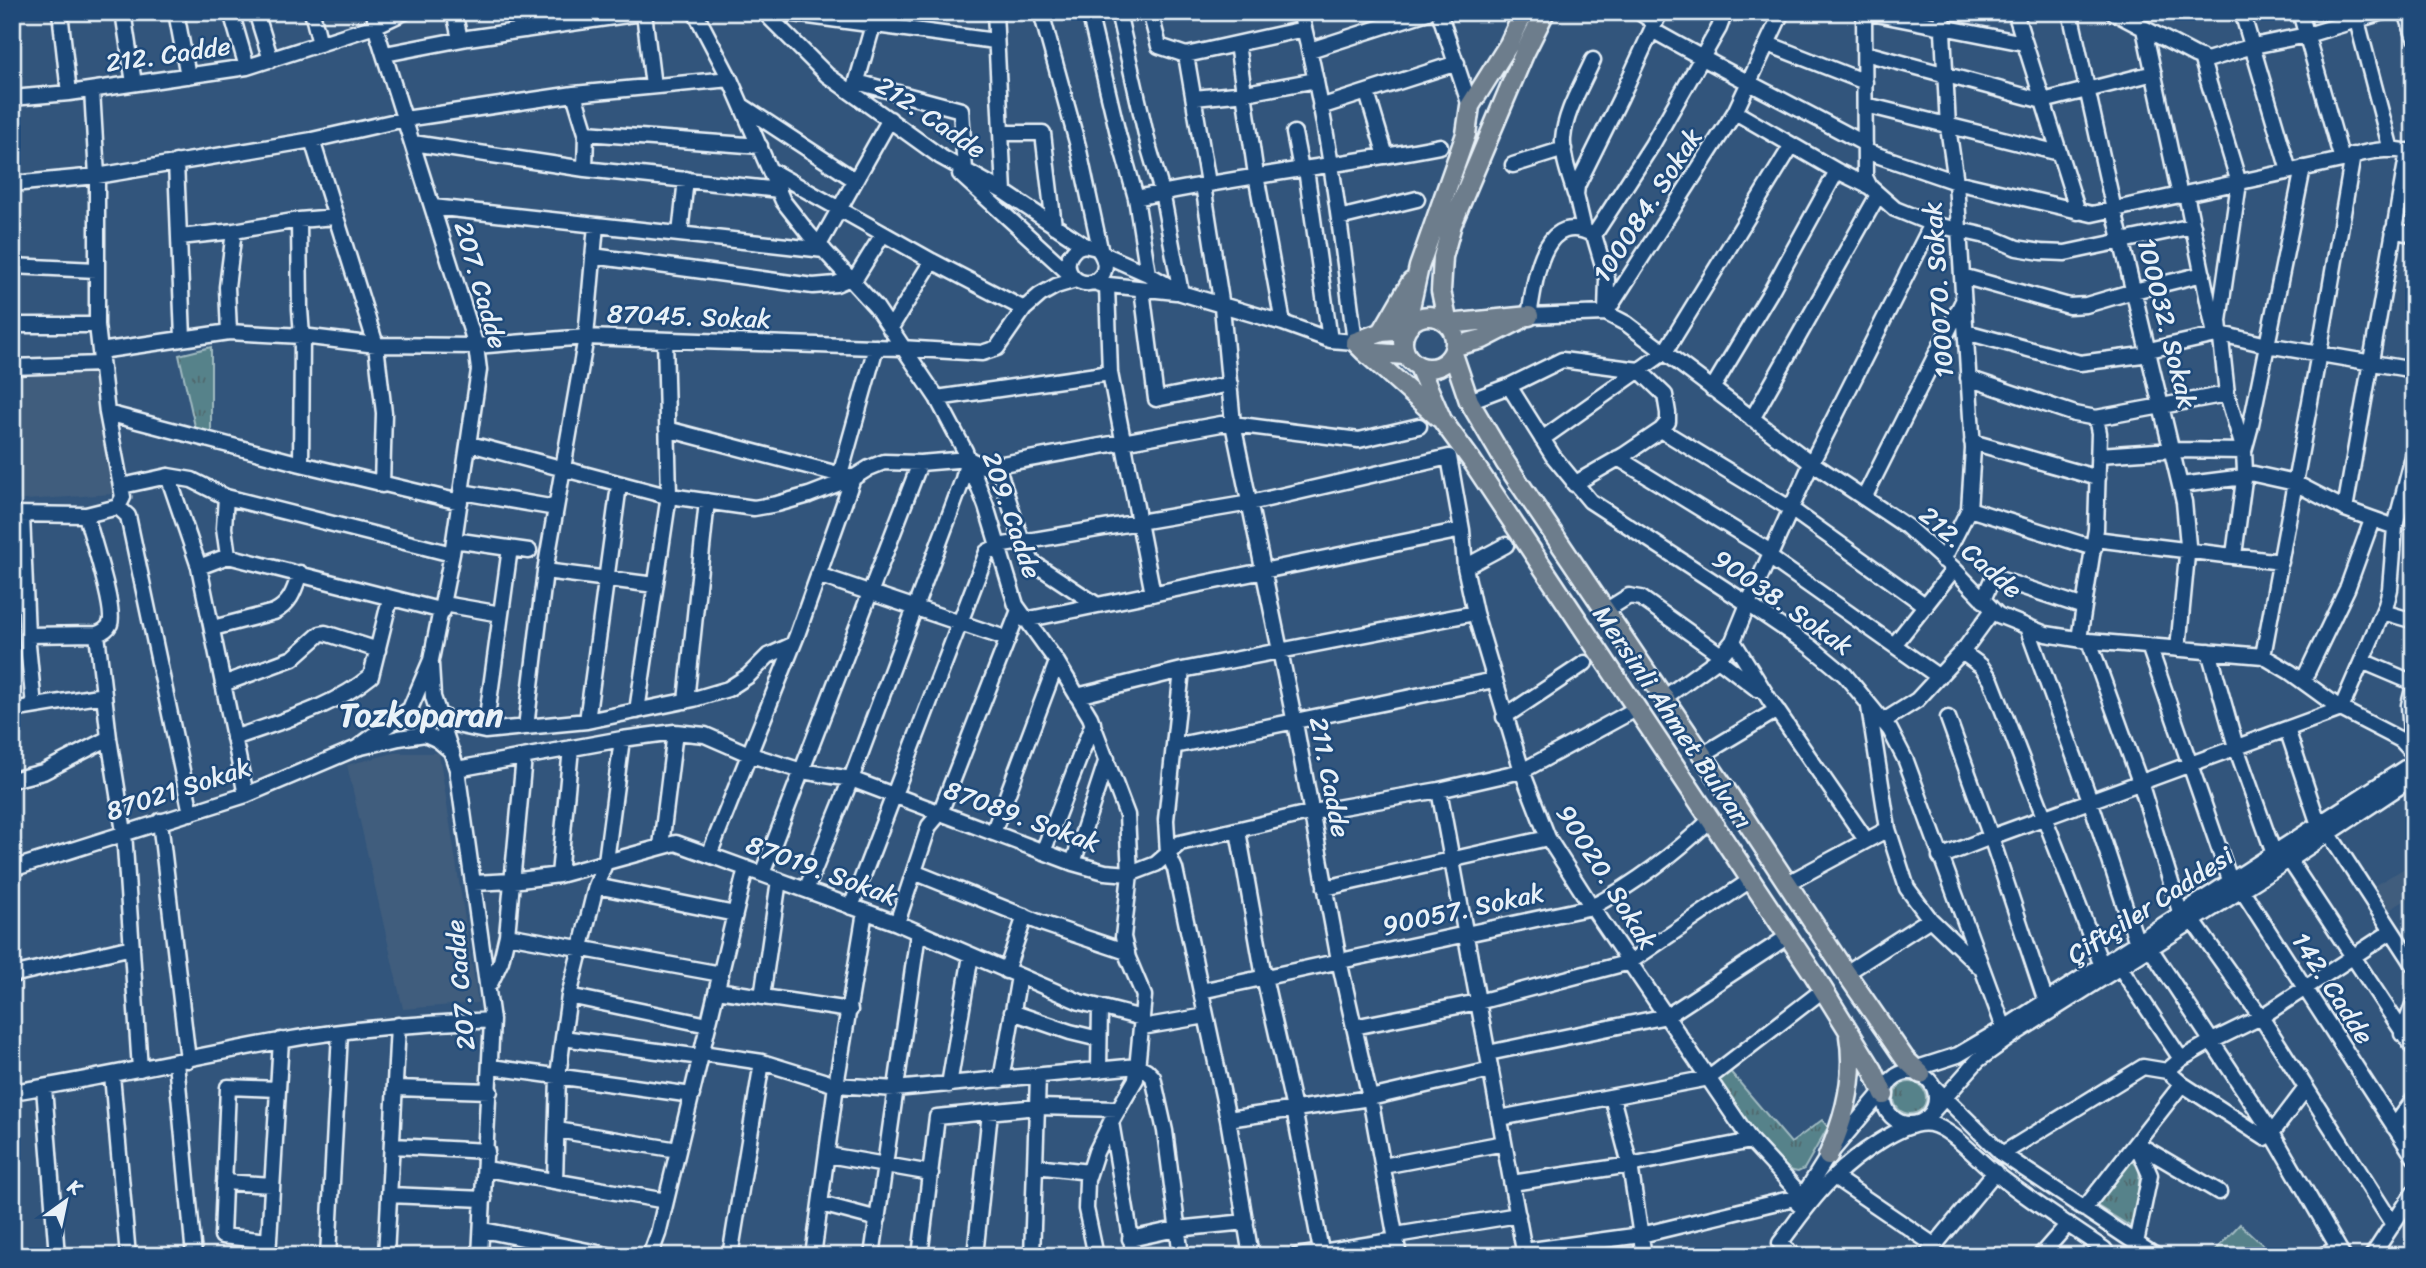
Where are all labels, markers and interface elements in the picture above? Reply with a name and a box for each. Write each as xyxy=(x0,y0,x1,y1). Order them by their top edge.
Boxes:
street label: 212. Cadde xyxy=(102,22,234,86)
street label: 212. Cadde xyxy=(866,63,996,171)
street label: 100084. Sokak xyxy=(1579,118,1715,292)
street label: 100070. Sokak xyxy=(1909,200,1967,380)
street label: 207. Cadde xyxy=(441,216,521,354)
street label: 100032. Sokak xyxy=(2124,233,2210,413)
street label: 87045. Sokak xyxy=(606,290,772,342)
street label: 209. Cadde xyxy=(969,445,1055,585)
street label: 212. Cadde xyxy=(1908,493,2034,611)
street label: 90038. Sokak xyxy=(1703,536,1863,668)
street label: Mersinli Ahmet Bulvarı xyxy=(1580,595,1766,839)
district label: Tozkoparan xyxy=(339,686,503,744)
street label: 211. Cadde xyxy=(1296,713,1364,841)
street label: 87021 Sokak xyxy=(100,744,257,834)
street label: 87089. Sokak xyxy=(937,766,1107,866)
street label: 90020. Sokak xyxy=(1544,795,1670,959)
street label: 87019. Sokak xyxy=(739,821,905,919)
street label: Çiftçiler Caddesi xyxy=(2057,833,2244,977)
street label: 90057. Sokak xyxy=(1378,869,1548,949)
street label: 207. Cadde xyxy=(431,918,489,1052)
street label: 142. Cadde xyxy=(2279,922,2387,1054)
north arrow xyxy=(32,1166,102,1236)
text: K xyxy=(60,1170,90,1205)

